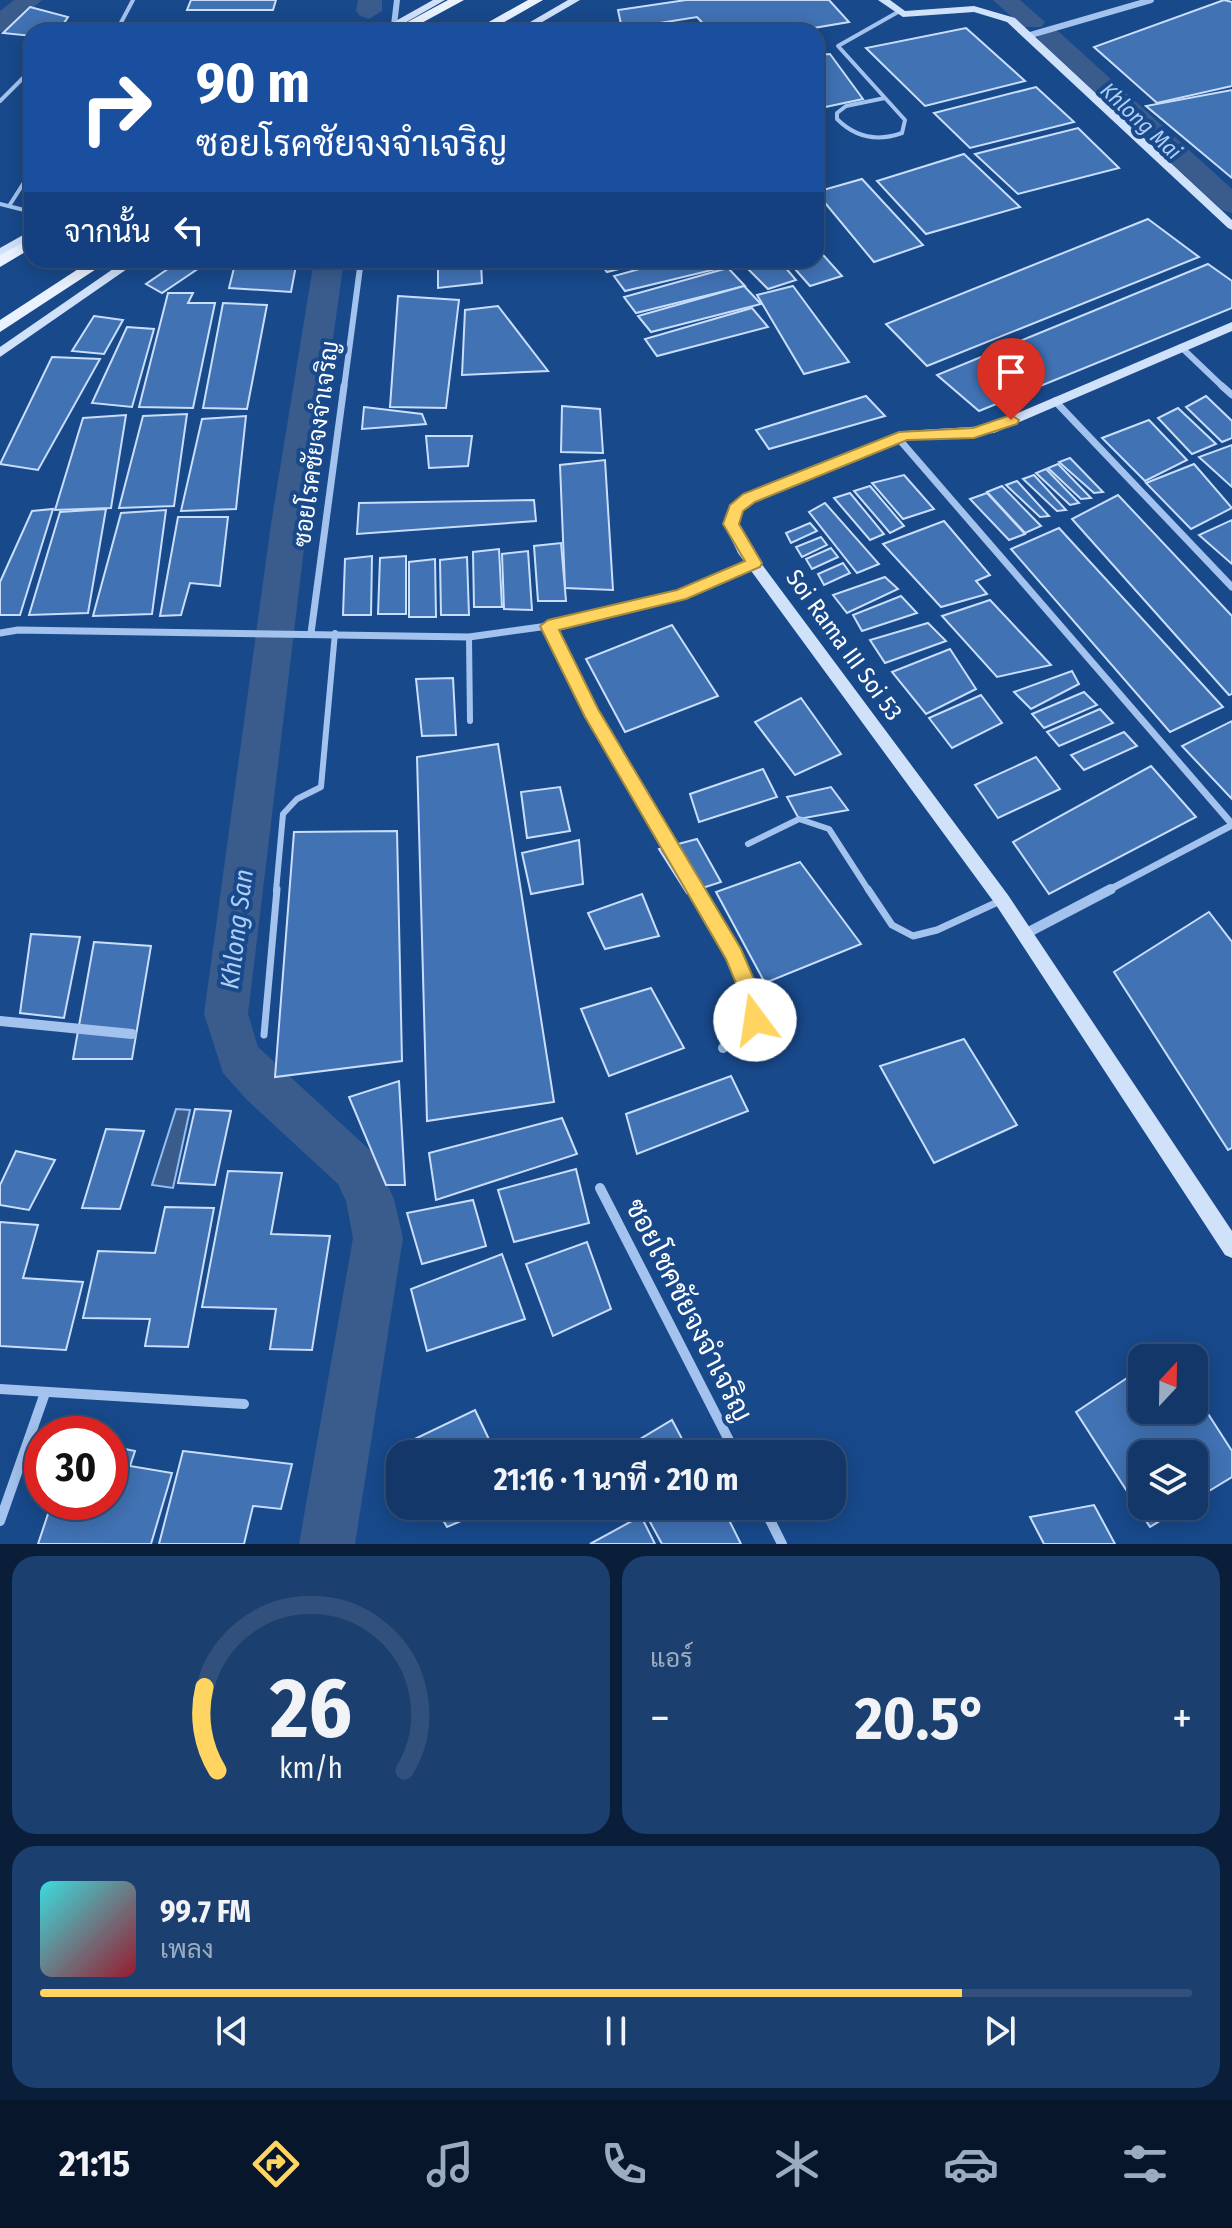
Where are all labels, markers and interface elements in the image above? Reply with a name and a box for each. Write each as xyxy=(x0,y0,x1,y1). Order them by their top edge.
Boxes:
text: 90 m xyxy=(196,50,310,117)
icon: right xyxy=(64,56,168,160)
water label: Khlong Mai xyxy=(1095,77,1187,166)
text: ซอยโรคชัยจงจำเจริญ xyxy=(196,122,507,166)
icon: left xyxy=(167,208,211,252)
text: จากนั้น xyxy=(64,214,151,250)
pin xyxy=(977,338,1045,420)
street label: ซอยโรคชัยจงจำเจริญ xyxy=(286,339,344,549)
icon: arrive xyxy=(989,350,1033,394)
street label: Soi Rama III Soi 53 xyxy=(780,564,908,726)
water label: Khlong San xyxy=(214,867,260,991)
position arrow xyxy=(713,978,797,1062)
street label: ซอยโชคชัยจงจำเจริญ xyxy=(618,1192,762,1427)
north arrow xyxy=(1128,1344,1208,1424)
map controls xyxy=(1128,1344,1208,1520)
speed limit sign: 30 xyxy=(24,1416,128,1520)
button: layers xyxy=(1128,1440,1208,1520)
text: 21:16 · 1 นาที · 210 m xyxy=(494,1462,738,1498)
text: แอร์ xyxy=(650,1643,693,1674)
text: 26 xyxy=(269,1659,352,1759)
text: 20.5° xyxy=(855,1683,987,1755)
text: − xyxy=(650,1692,670,1745)
text: + xyxy=(1172,1692,1192,1745)
text: km/h xyxy=(279,1751,343,1786)
text: 99.7 FM xyxy=(160,1894,251,1930)
text: เพลง xyxy=(160,1934,214,1965)
icon: previous xyxy=(210,2009,254,2053)
icon: pause xyxy=(594,2009,638,2053)
icon: next xyxy=(978,2009,1022,2053)
icon: directions xyxy=(248,2136,304,2192)
icon: music xyxy=(422,2136,478,2192)
icon: phone xyxy=(596,2136,652,2192)
icon: climate xyxy=(769,2136,825,2192)
icon: car xyxy=(943,2136,999,2192)
icon: filters xyxy=(1117,2136,1173,2192)
text: 21:15 xyxy=(59,2142,130,2186)

